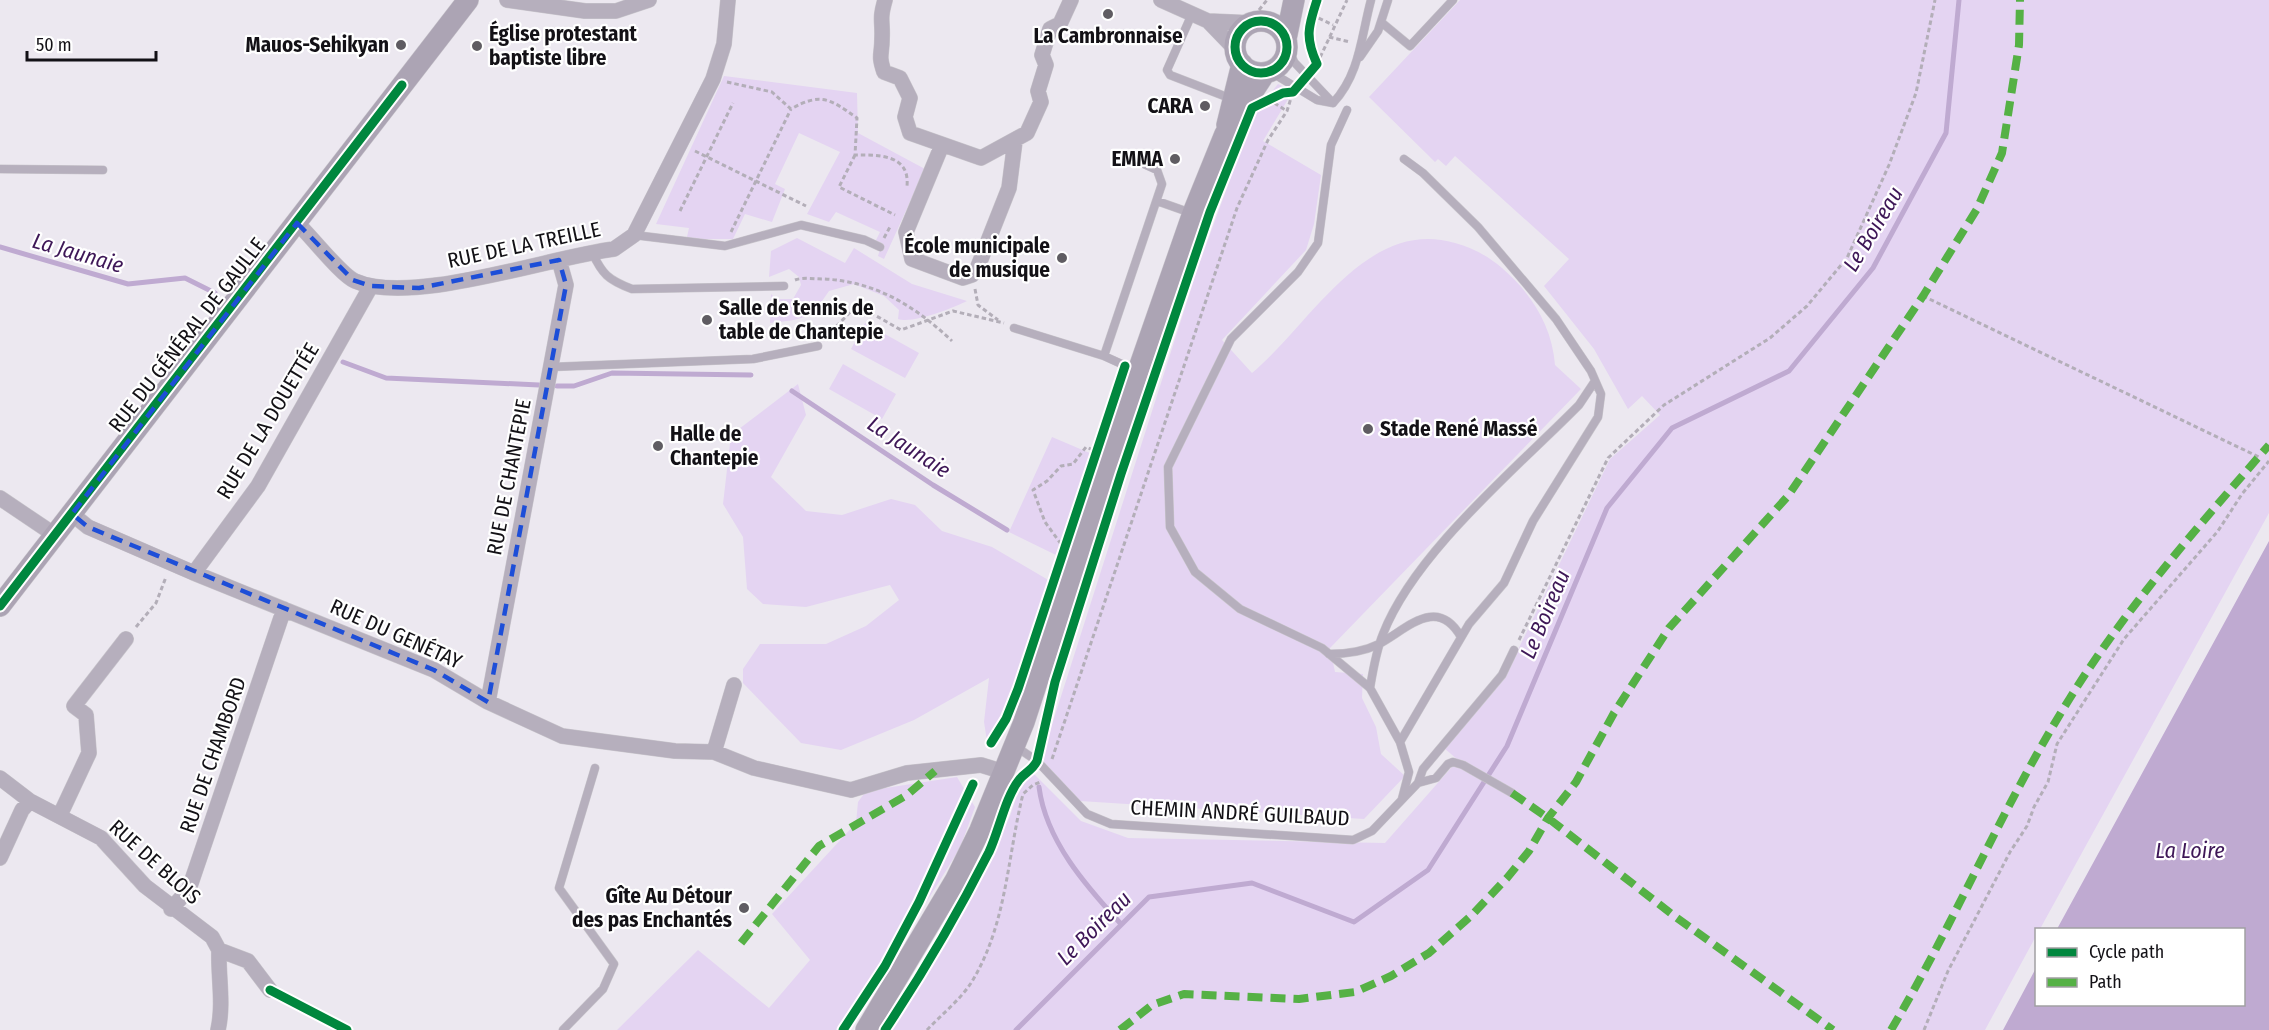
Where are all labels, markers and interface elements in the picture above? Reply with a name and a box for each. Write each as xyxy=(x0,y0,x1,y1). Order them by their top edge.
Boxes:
marker: La Cambronnaise xyxy=(1101,7,1115,21)
place label: Église protestant baptiste libre xyxy=(489,20,638,71)
place label: La Cambronnaise xyxy=(1033,23,1183,49)
scale bar xyxy=(27,24,156,62)
place label: Mauos-Sehikyan xyxy=(246,32,389,58)
text: 50 m xyxy=(36,34,72,56)
marker: Mauos-Sehikyan xyxy=(394,38,408,52)
marker: Église protestant baptiste libre xyxy=(470,39,484,53)
place label: CARA xyxy=(1147,93,1194,119)
marker: CARA xyxy=(1198,99,1212,113)
place label: EMMA xyxy=(1111,146,1164,172)
marker: EMMA xyxy=(1168,152,1182,166)
water label: Le Boireau xyxy=(1837,182,1909,276)
street label: RUE DE LA TREILLE xyxy=(445,216,603,274)
water label: La Jaunaie xyxy=(29,227,127,279)
street label: RUE DU GÉNÉRAL DE GAULLE xyxy=(103,232,271,437)
place label: École municipale de musique xyxy=(904,232,1050,283)
marker: École municipale de musique xyxy=(1055,251,1069,265)
place label: Salle de tennis de table de Chantepie xyxy=(719,295,884,345)
marker: Salle de tennis de table de Chantepie xyxy=(700,313,714,327)
street label: RUE DE LA DOUETTÉE xyxy=(211,338,325,504)
street label: RUE DE CHANTEPIE xyxy=(481,397,537,557)
water label: La Jaunaie xyxy=(862,410,956,484)
place label: Stade René Massé xyxy=(1380,416,1538,442)
place label: Halle de Chantepie xyxy=(670,421,759,471)
marker: Stade René Massé xyxy=(1361,422,1375,436)
marker: Halle de Chantepie xyxy=(651,439,665,453)
water label: Le Boireau xyxy=(1514,565,1576,663)
street label: RUE DU GENÉTAY xyxy=(326,593,466,675)
street label: RUE DE CHAMBORD xyxy=(174,674,252,836)
street label: CHEMIN ANDRÉ GUILBAUD xyxy=(1130,794,1350,832)
street label: RUE DE BLOIS xyxy=(104,814,206,910)
water label: La Loire xyxy=(2155,837,2225,864)
place label: Gîte Au Détour des pas Enchantés xyxy=(572,883,732,933)
water label: Le Boireau xyxy=(1051,885,1137,971)
marker: Gîte Au Détour des pas Enchantés xyxy=(737,901,751,915)
legend xyxy=(2035,928,2245,1006)
text: Cycle path xyxy=(2089,941,2164,963)
text: Path xyxy=(2089,971,2122,993)

